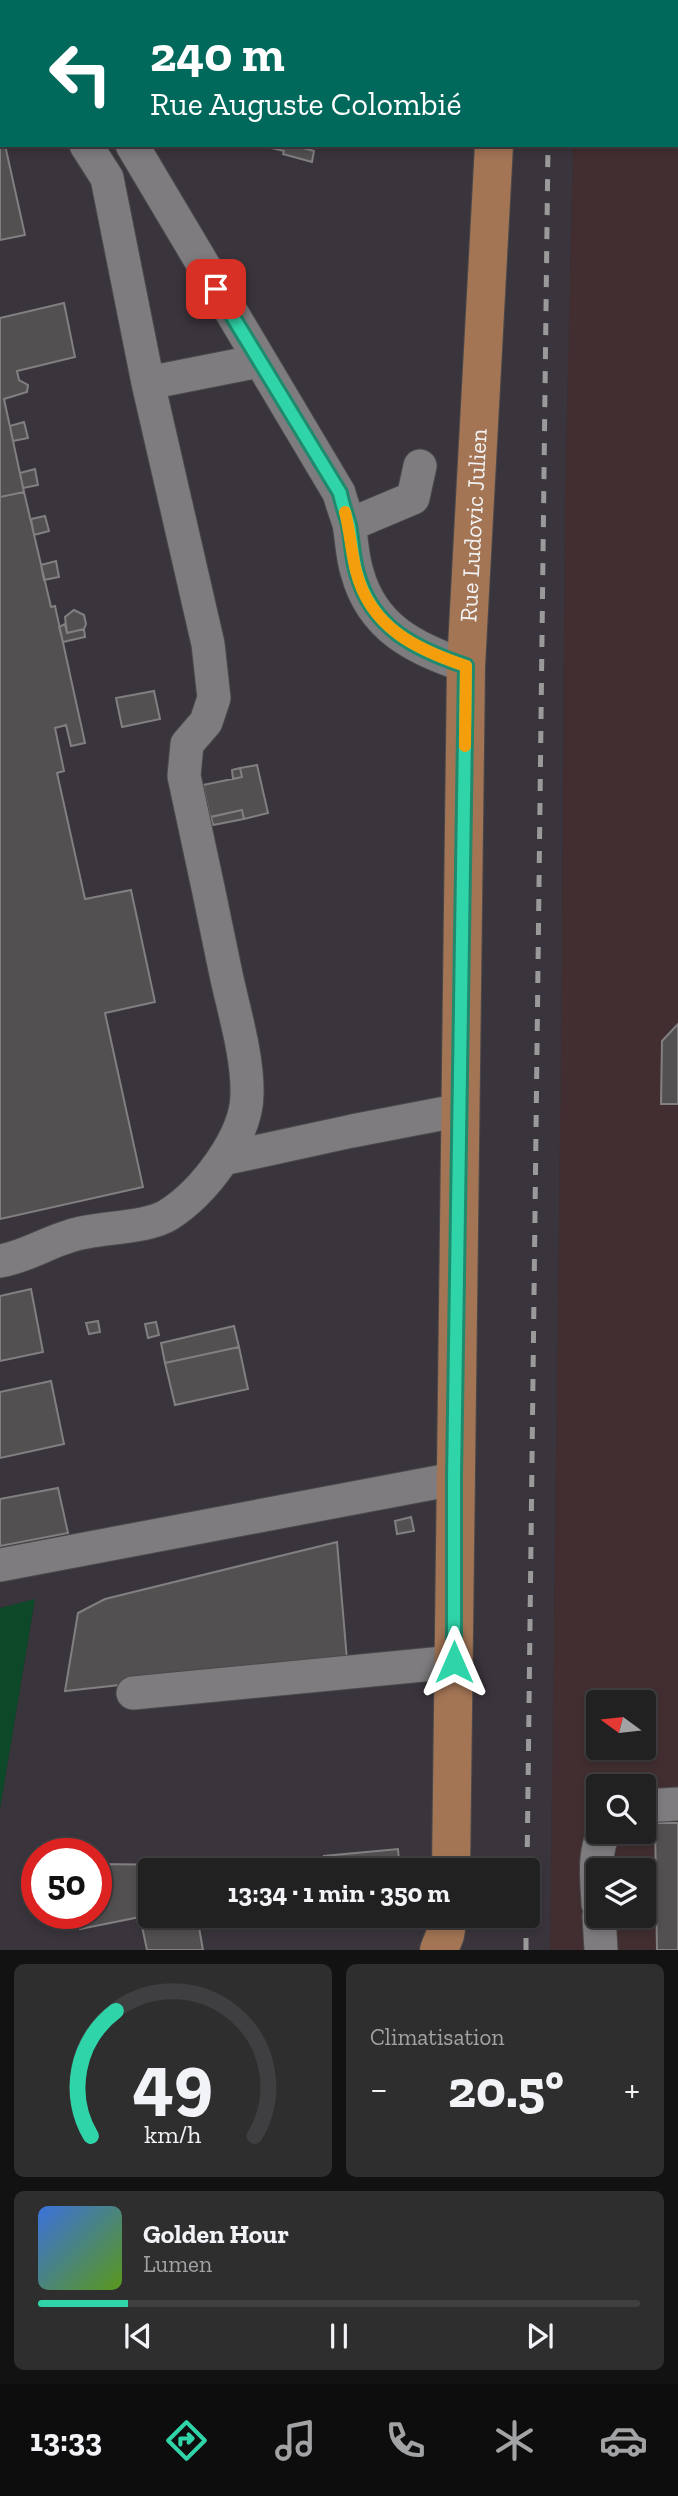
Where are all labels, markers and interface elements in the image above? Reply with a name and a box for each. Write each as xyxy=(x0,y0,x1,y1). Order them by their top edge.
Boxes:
text: 240 m xyxy=(150,25,285,84)
icon: left xyxy=(35,28,126,119)
text: Rue Auguste Colombié xyxy=(150,85,462,123)
pin xyxy=(186,259,246,319)
icon: arrive xyxy=(197,270,235,308)
street label: Rue Ludovic Julien xyxy=(453,428,493,623)
position arrow xyxy=(417,1625,491,1699)
north arrow xyxy=(586,1690,656,1760)
map controls xyxy=(586,1690,656,1928)
button: search xyxy=(586,1774,656,1844)
speed limit sign: 50 xyxy=(21,1838,112,1929)
button: layers xyxy=(586,1858,656,1928)
text: 13:34 · 1 min · 350 m xyxy=(228,1877,450,1909)
text: Climatisation xyxy=(370,2023,504,2051)
text: 49 xyxy=(133,2038,213,2126)
text: 20.5° xyxy=(448,2058,564,2120)
text: − xyxy=(370,2066,388,2112)
text: + xyxy=(624,2066,640,2112)
text: km/h xyxy=(144,2119,202,2149)
text: Golden Hour xyxy=(143,2218,289,2250)
text: Lumen xyxy=(143,2250,212,2278)
icon: previous xyxy=(119,2317,157,2355)
icon: pause xyxy=(320,2317,358,2355)
icon: next xyxy=(521,2317,559,2355)
icon: directions xyxy=(162,2416,211,2465)
icon: music xyxy=(271,2416,320,2465)
icon: phone xyxy=(381,2416,430,2465)
icon: climate xyxy=(490,2416,539,2465)
icon: car xyxy=(599,2416,648,2465)
text: 13:33 xyxy=(30,2421,102,2459)

